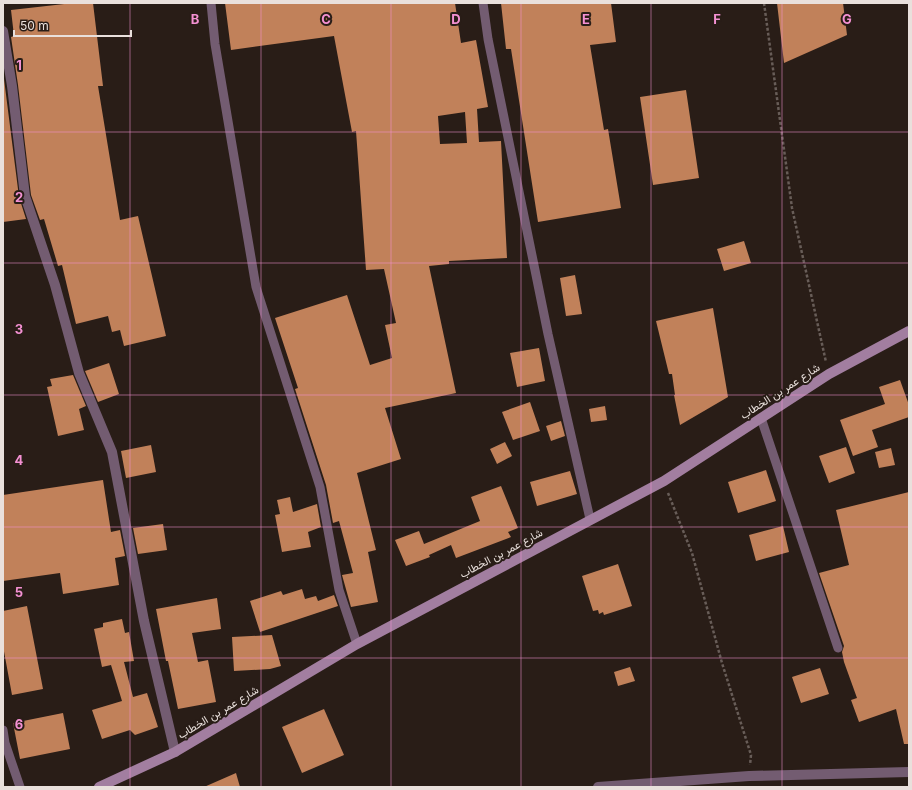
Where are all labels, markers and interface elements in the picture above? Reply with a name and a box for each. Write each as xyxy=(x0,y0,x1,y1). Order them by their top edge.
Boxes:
text: B xyxy=(191,11,200,27)
text: C xyxy=(321,11,331,27)
text: D xyxy=(451,11,461,27)
text: E xyxy=(582,11,590,27)
text: F xyxy=(713,11,721,27)
text: G xyxy=(842,11,852,27)
scale bar xyxy=(14,12,131,38)
text: 50 m xyxy=(20,18,49,33)
text: 1 xyxy=(16,57,22,73)
text: 2 xyxy=(15,189,23,205)
text: 3 xyxy=(15,321,23,337)
street label: شارع عمر بن الخطاب xyxy=(738,360,823,423)
text: 4 xyxy=(15,452,24,468)
street label: شارع عمر بن الخطاب xyxy=(457,525,546,582)
text: 5 xyxy=(15,584,23,600)
street label: شارع عمر بن الخطاب xyxy=(175,682,262,743)
text: 6 xyxy=(15,716,23,732)

